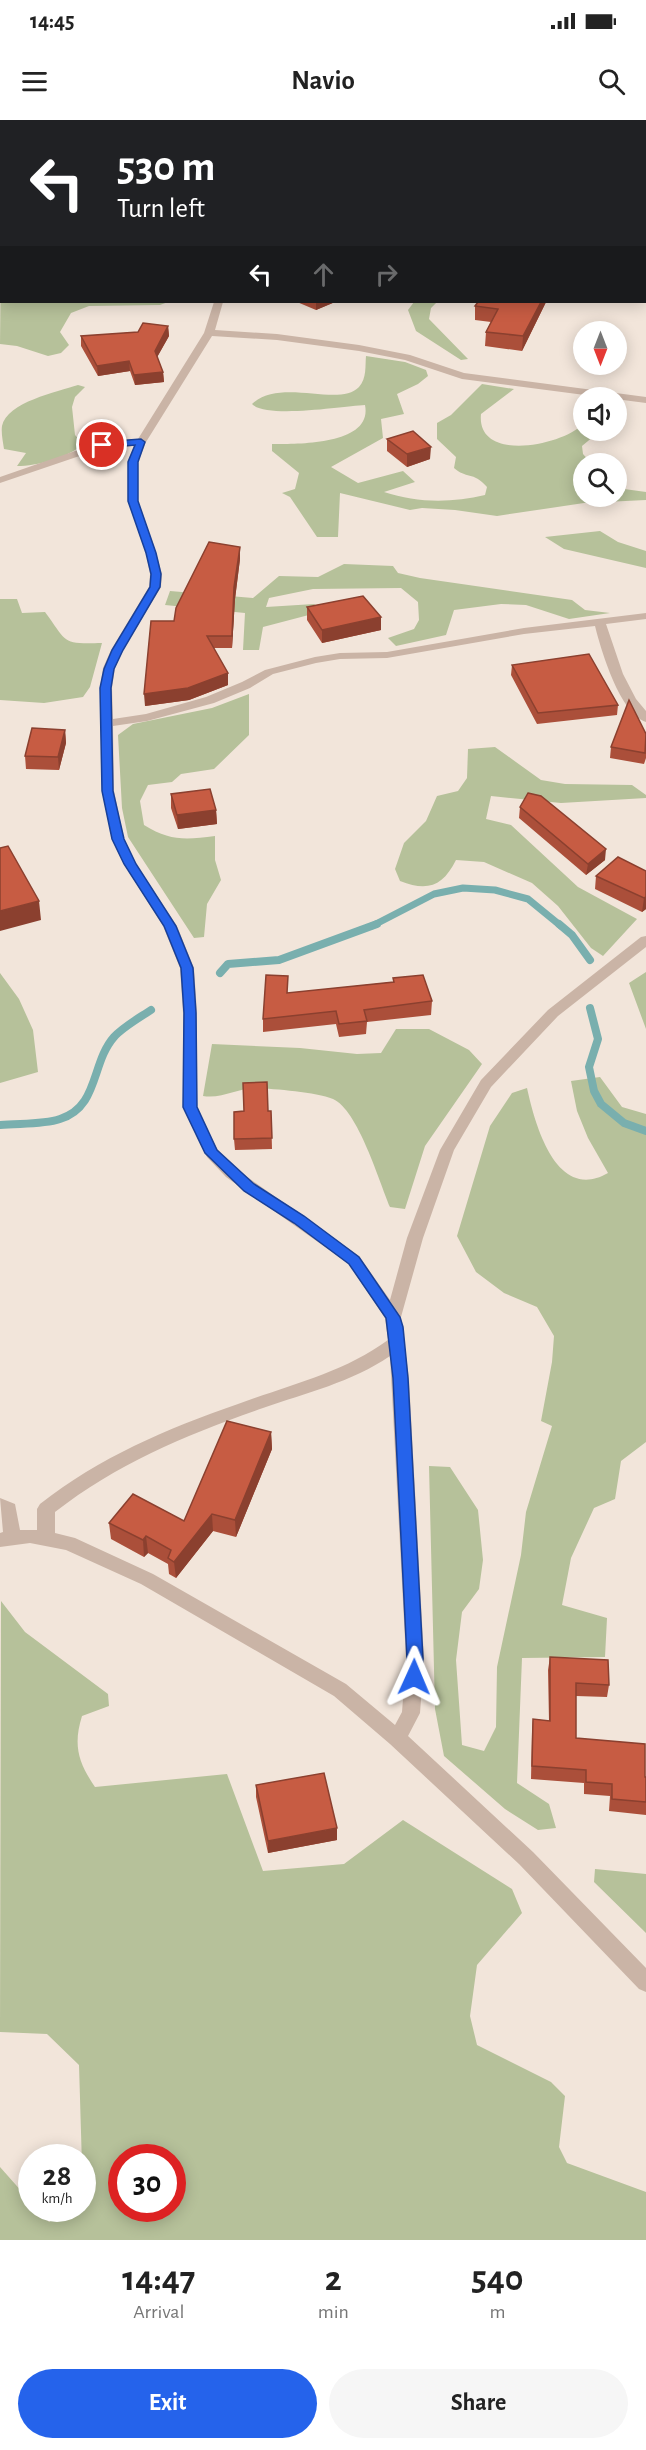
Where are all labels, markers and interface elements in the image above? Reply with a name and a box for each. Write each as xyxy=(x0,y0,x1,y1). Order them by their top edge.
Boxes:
text: 14:45 xyxy=(30,10,75,32)
icon: menu xyxy=(18,65,51,98)
icon: search xyxy=(595,65,628,98)
text: Navio xyxy=(291,67,355,94)
icon: left xyxy=(18,144,96,222)
text: 530 m xyxy=(117,146,215,188)
text: Turn left xyxy=(117,195,205,222)
icon: left xyxy=(244,258,277,291)
icon: ahead xyxy=(307,258,340,291)
icon: right xyxy=(370,258,403,291)
north arrow xyxy=(573,321,627,375)
map controls xyxy=(573,321,627,507)
button: sound xyxy=(573,387,627,441)
pin xyxy=(76,419,127,470)
icon: arrive xyxy=(85,428,118,461)
button: search xyxy=(573,453,627,507)
position arrow xyxy=(382,1645,446,1709)
speed limit sign: 30 xyxy=(108,2144,186,2222)
text: 28 xyxy=(43,2161,71,2191)
text: km/h xyxy=(42,2191,72,2206)
text: 14:47 xyxy=(122,2261,195,2297)
text: 2 xyxy=(325,2261,342,2297)
text: 540 xyxy=(471,2261,524,2297)
text: Arrival xyxy=(133,2302,185,2322)
text: min xyxy=(318,2302,349,2322)
text: m xyxy=(489,2302,505,2322)
button: Exit xyxy=(18,2369,317,2438)
button: Share xyxy=(329,2369,628,2438)

